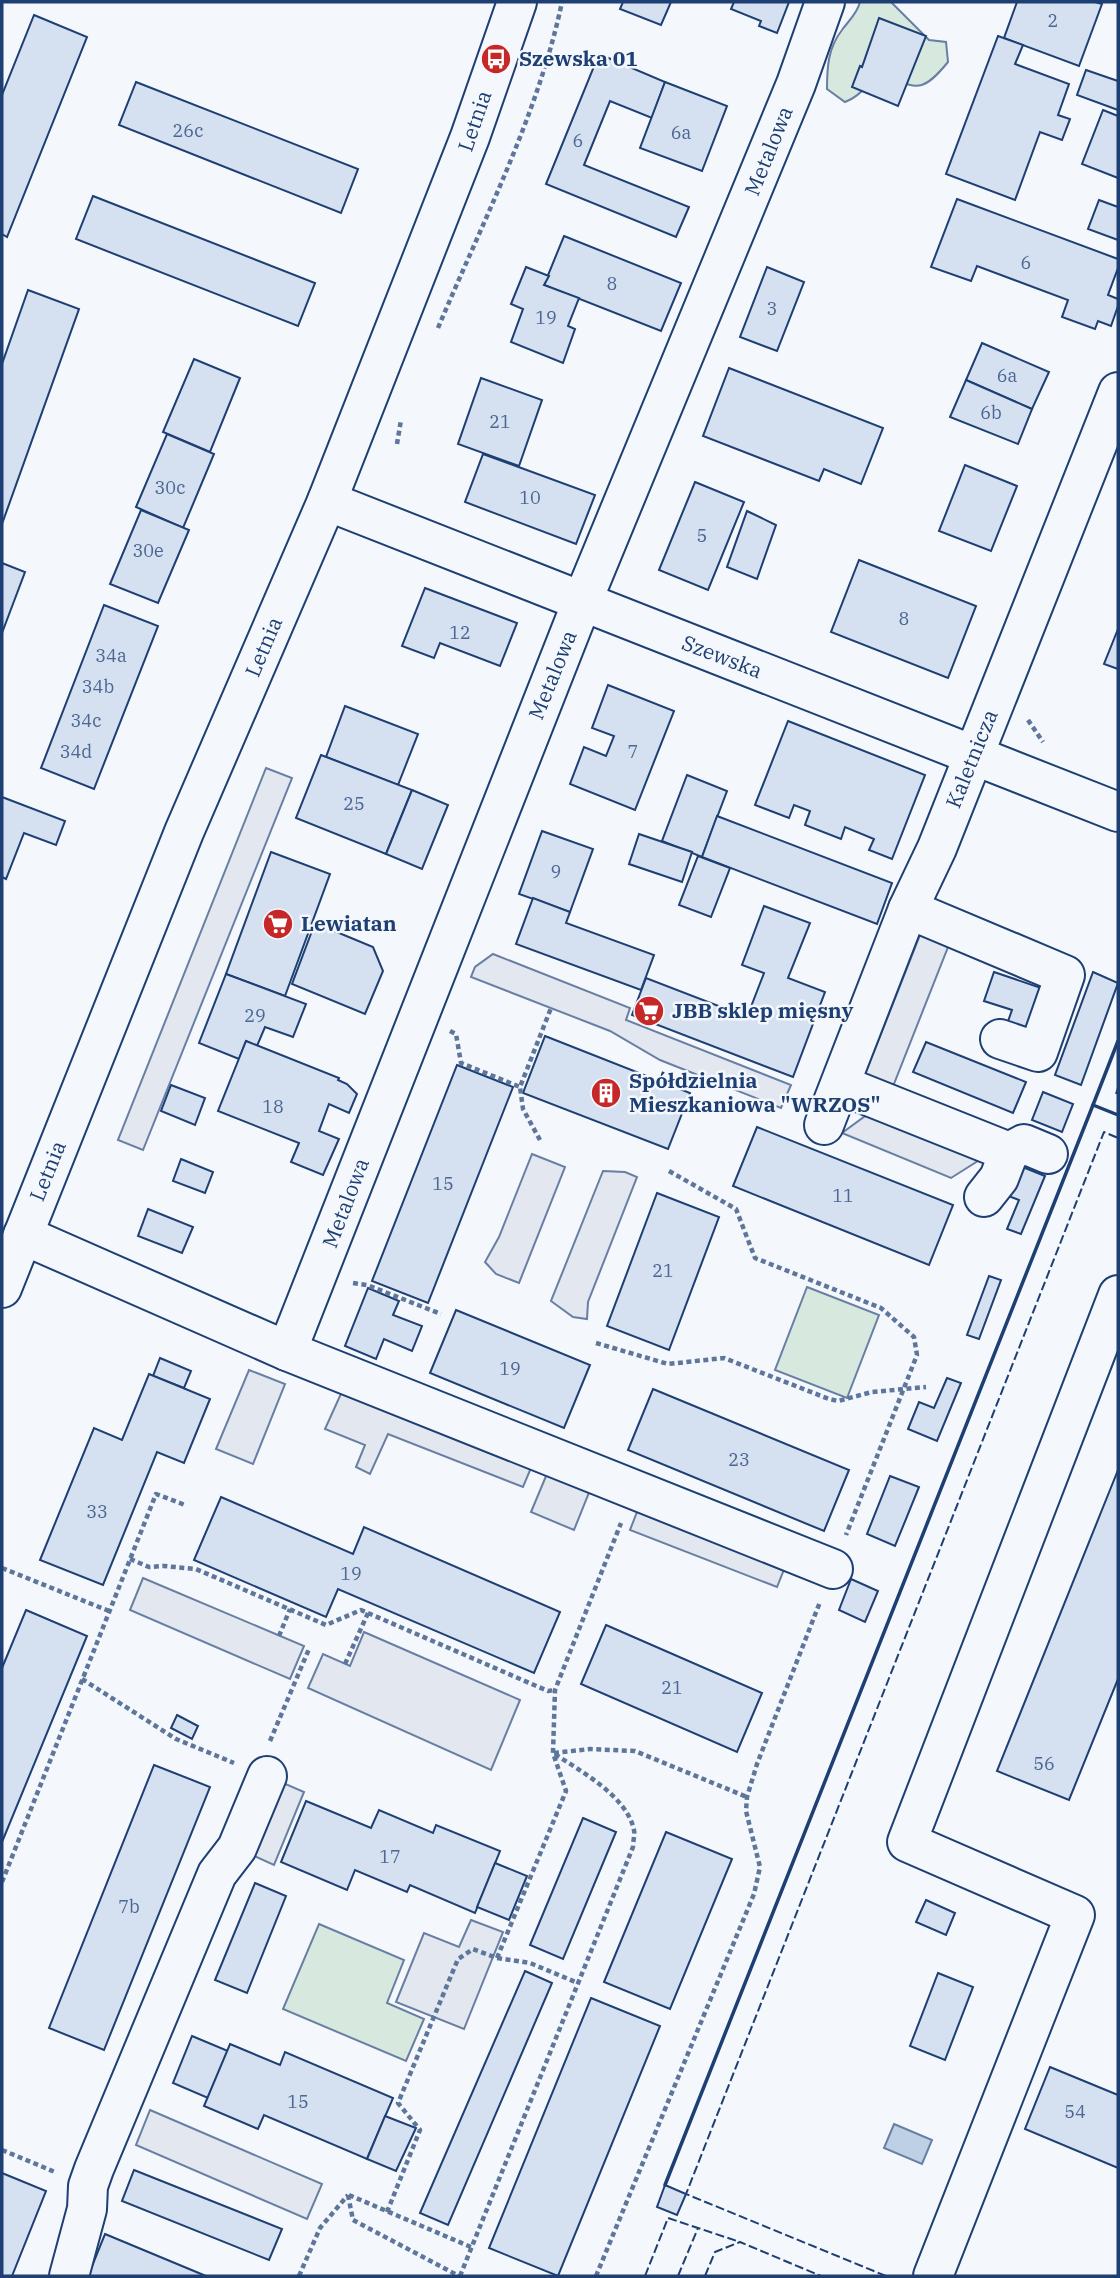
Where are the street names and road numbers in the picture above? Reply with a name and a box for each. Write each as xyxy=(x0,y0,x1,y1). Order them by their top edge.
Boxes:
street label: Letnia xyxy=(451,86,497,155)
street label: Metalowa xyxy=(737,102,799,199)
street label: Letnia xyxy=(238,612,288,681)
street label: Metalowa xyxy=(521,626,583,723)
street label: Szewska xyxy=(678,628,767,684)
street label: Kaletnicza xyxy=(939,705,1004,812)
street label: Letnia xyxy=(22,1136,72,1205)
street label: Metalowa xyxy=(315,1154,375,1252)

